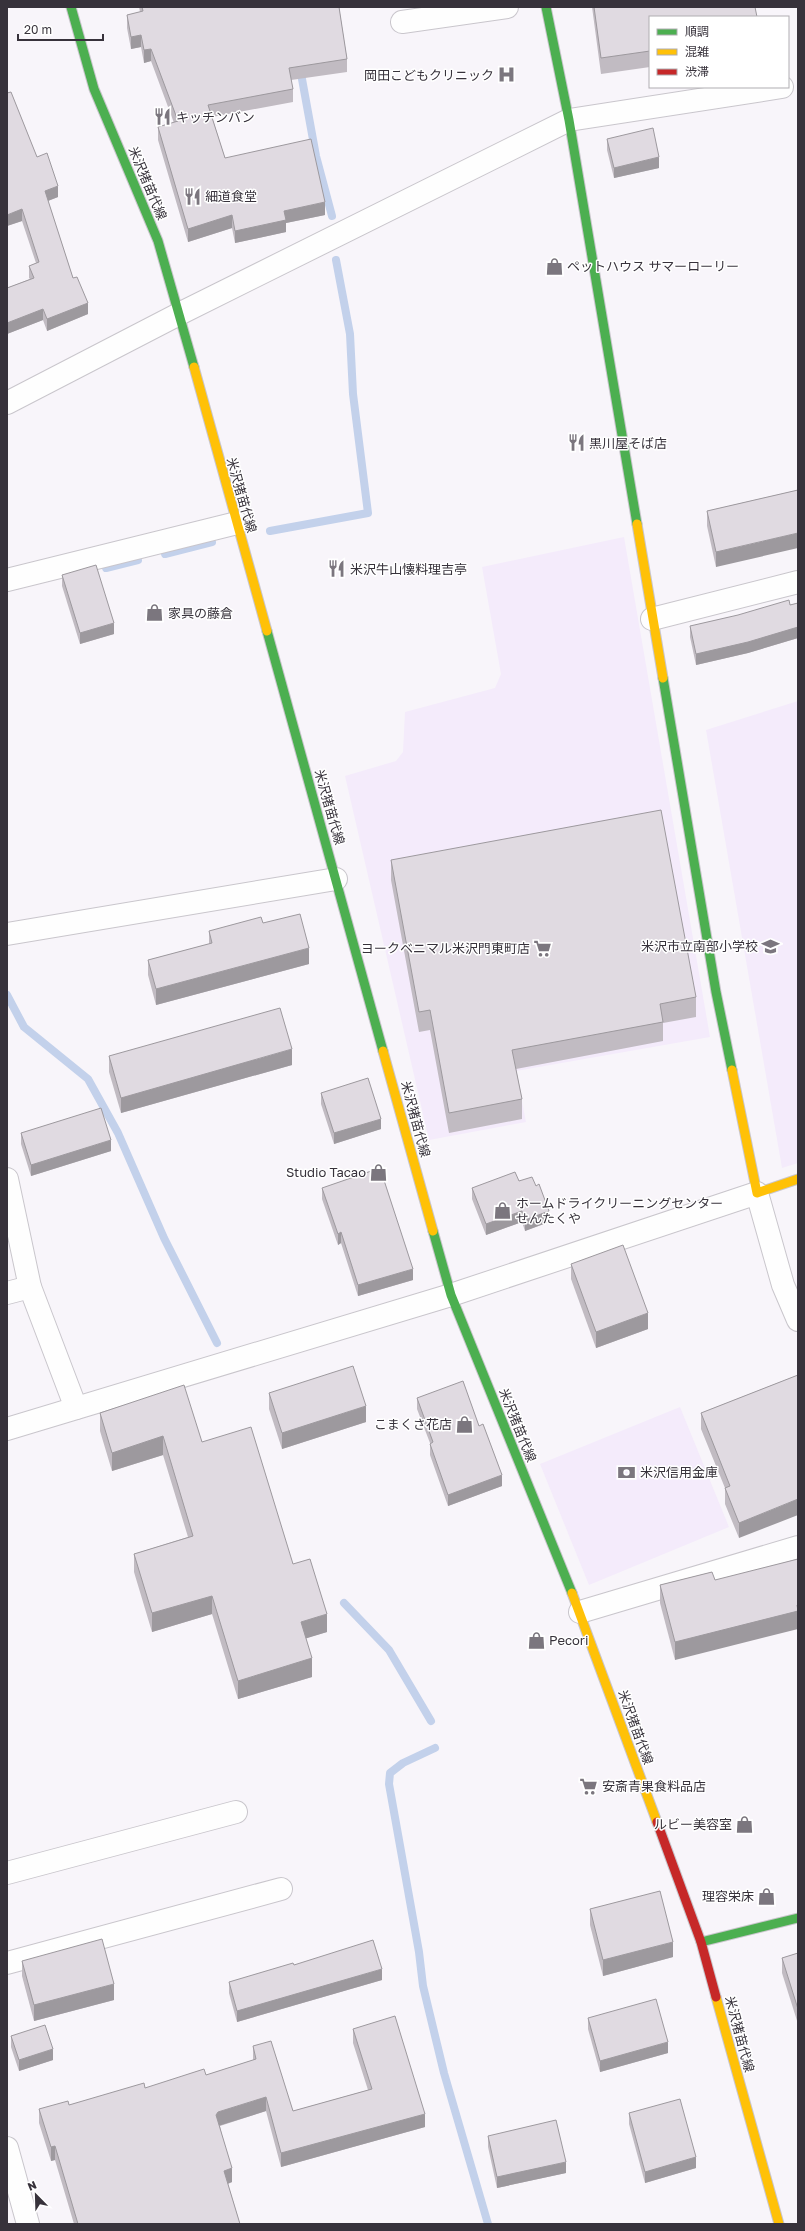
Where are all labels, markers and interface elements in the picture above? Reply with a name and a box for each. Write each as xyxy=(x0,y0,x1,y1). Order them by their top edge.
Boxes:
scale bar xyxy=(18,16,103,42)
legend xyxy=(649,16,789,88)
text: 20 m xyxy=(24,22,52,37)
text: 順調 xyxy=(685,24,709,39)
text: 混雑 xyxy=(685,44,709,59)
text: 渋滞 xyxy=(685,64,709,79)
hospital icon: 岡田こどもクリニック xyxy=(497,65,517,85)
place label: 岡田こどもクリニック xyxy=(364,67,494,83)
restaurant icon: キッチンバン xyxy=(153,107,173,127)
place label: キッチンバン xyxy=(176,109,255,125)
street label: 米沢猪苗代線 xyxy=(125,144,171,222)
restaurant icon: 細道食堂 xyxy=(182,186,202,206)
place label: 細道食堂 xyxy=(205,188,257,204)
shop icon: ペットハウス サマーローリー xyxy=(544,256,564,276)
place label: ペットハウス サマーローリー xyxy=(567,258,739,274)
restaurant icon: 黒川屋そば店 xyxy=(566,433,586,453)
place label: 黒川屋そば店 xyxy=(589,435,667,451)
street label: 米沢猪苗代線 xyxy=(224,455,260,535)
restaurant icon: 米沢牛山懐料理吉亭 xyxy=(327,559,347,579)
place label: 米沢牛山懐料理吉亭 xyxy=(350,561,467,577)
shop icon: 家具の藤倉 xyxy=(145,603,165,623)
place label: 家具の藤倉 xyxy=(168,605,233,621)
street label: 米沢猪苗代線 xyxy=(312,767,348,847)
school or university icon: 米沢市立南部小学校 xyxy=(761,936,781,956)
supermarket icon: ヨークベニマル米沢門東町店 xyxy=(533,938,553,958)
place label: 米沢市立南部小学校 xyxy=(641,938,758,954)
place label: ヨークベニマル米沢門東町店 xyxy=(361,940,530,956)
street label: 米沢猪苗代線 xyxy=(398,1079,434,1159)
shop icon: Studio Tacao xyxy=(369,1162,389,1182)
place label: Studio Tacao xyxy=(286,1164,366,1180)
place label: ホームドライクリーニングセンター せんたくや xyxy=(516,1195,723,1226)
shop icon: ホームドライクリーニングセンター せんたくや xyxy=(493,1200,513,1220)
street label: 米沢猪苗代線 xyxy=(496,1386,540,1464)
shop icon: こまくさ花店 xyxy=(455,1414,475,1434)
place label: こまくさ花店 xyxy=(374,1416,452,1432)
bank icon: 米沢信用金庫 xyxy=(617,1462,637,1482)
place label: 米沢信用金庫 xyxy=(640,1464,718,1480)
shop icon: Pecori xyxy=(526,1630,546,1650)
place label: Pecori xyxy=(549,1632,588,1648)
street label: 米沢猪苗代線 xyxy=(615,1688,657,1766)
supermarket icon: 安斎青果食料品店 xyxy=(579,1776,599,1796)
place label: 安斎青果食料品店 xyxy=(602,1778,706,1794)
shop icon: ルビー美容室 xyxy=(735,1814,755,1834)
place label: ルビー美容室 xyxy=(654,1816,732,1832)
shop icon: 理容栄床 xyxy=(757,1886,777,1906)
place label: 理容栄床 xyxy=(702,1888,754,1904)
street label: 米沢猪苗代線 xyxy=(722,1994,758,2074)
north arrow xyxy=(16,2175,56,2215)
text: N xyxy=(26,2178,38,2193)

